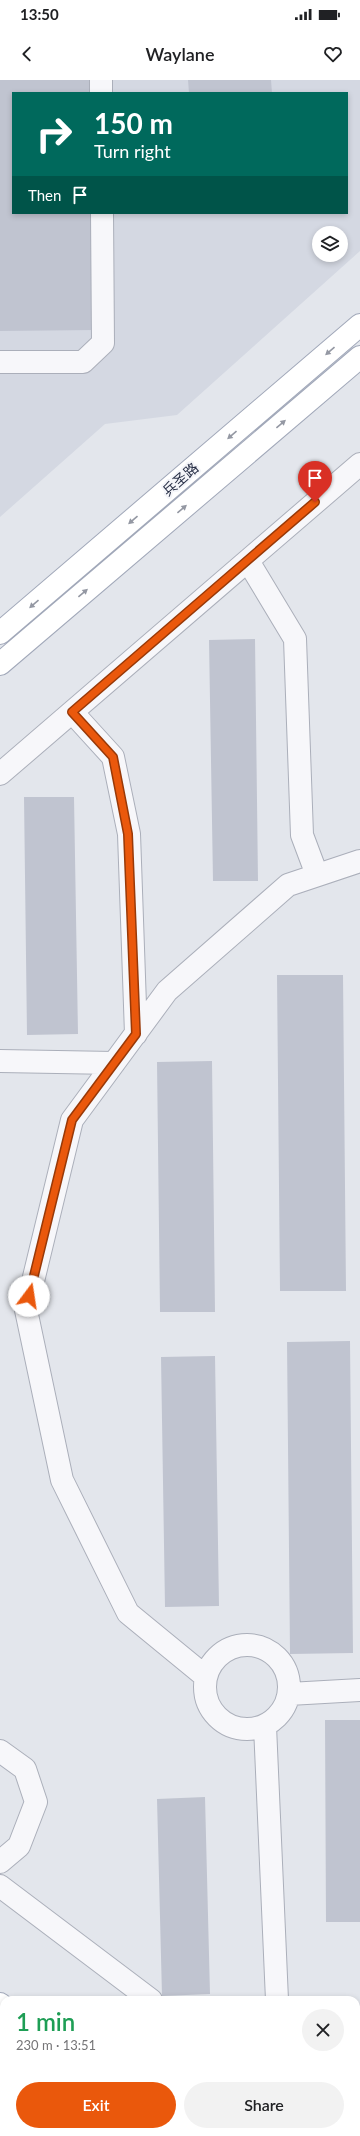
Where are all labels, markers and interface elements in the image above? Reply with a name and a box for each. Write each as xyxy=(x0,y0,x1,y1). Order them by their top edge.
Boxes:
text: 13:50 xyxy=(20,5,59,23)
icon: back xyxy=(16,43,38,65)
text: Waylane xyxy=(146,43,215,65)
icon: heart xyxy=(322,43,344,65)
text: 150 m xyxy=(94,106,173,140)
icon: right xyxy=(28,108,80,160)
text: Turn right xyxy=(94,140,171,162)
icon: arrive xyxy=(69,184,91,206)
text: Then xyxy=(28,186,61,204)
map controls xyxy=(312,226,348,262)
button: layers xyxy=(312,226,348,262)
one-way arrow xyxy=(325,346,336,355)
one-way arrow xyxy=(275,420,286,429)
one-way arrow xyxy=(226,431,237,440)
street label: 兵圣路 xyxy=(159,459,201,499)
pin xyxy=(298,461,332,502)
icon: arrive xyxy=(304,467,326,489)
one-way arrow xyxy=(177,504,187,513)
one-way arrow xyxy=(127,515,138,524)
one-way arrow xyxy=(78,589,88,598)
one-way arrow xyxy=(29,599,39,609)
position arrow xyxy=(8,1275,50,1317)
text: 1 min xyxy=(16,2007,75,2036)
button: close xyxy=(302,2009,344,2051)
text: 230 m · 13:51 xyxy=(16,2037,96,2053)
button: Exit xyxy=(16,2082,176,2128)
button: Share xyxy=(184,2082,344,2128)

